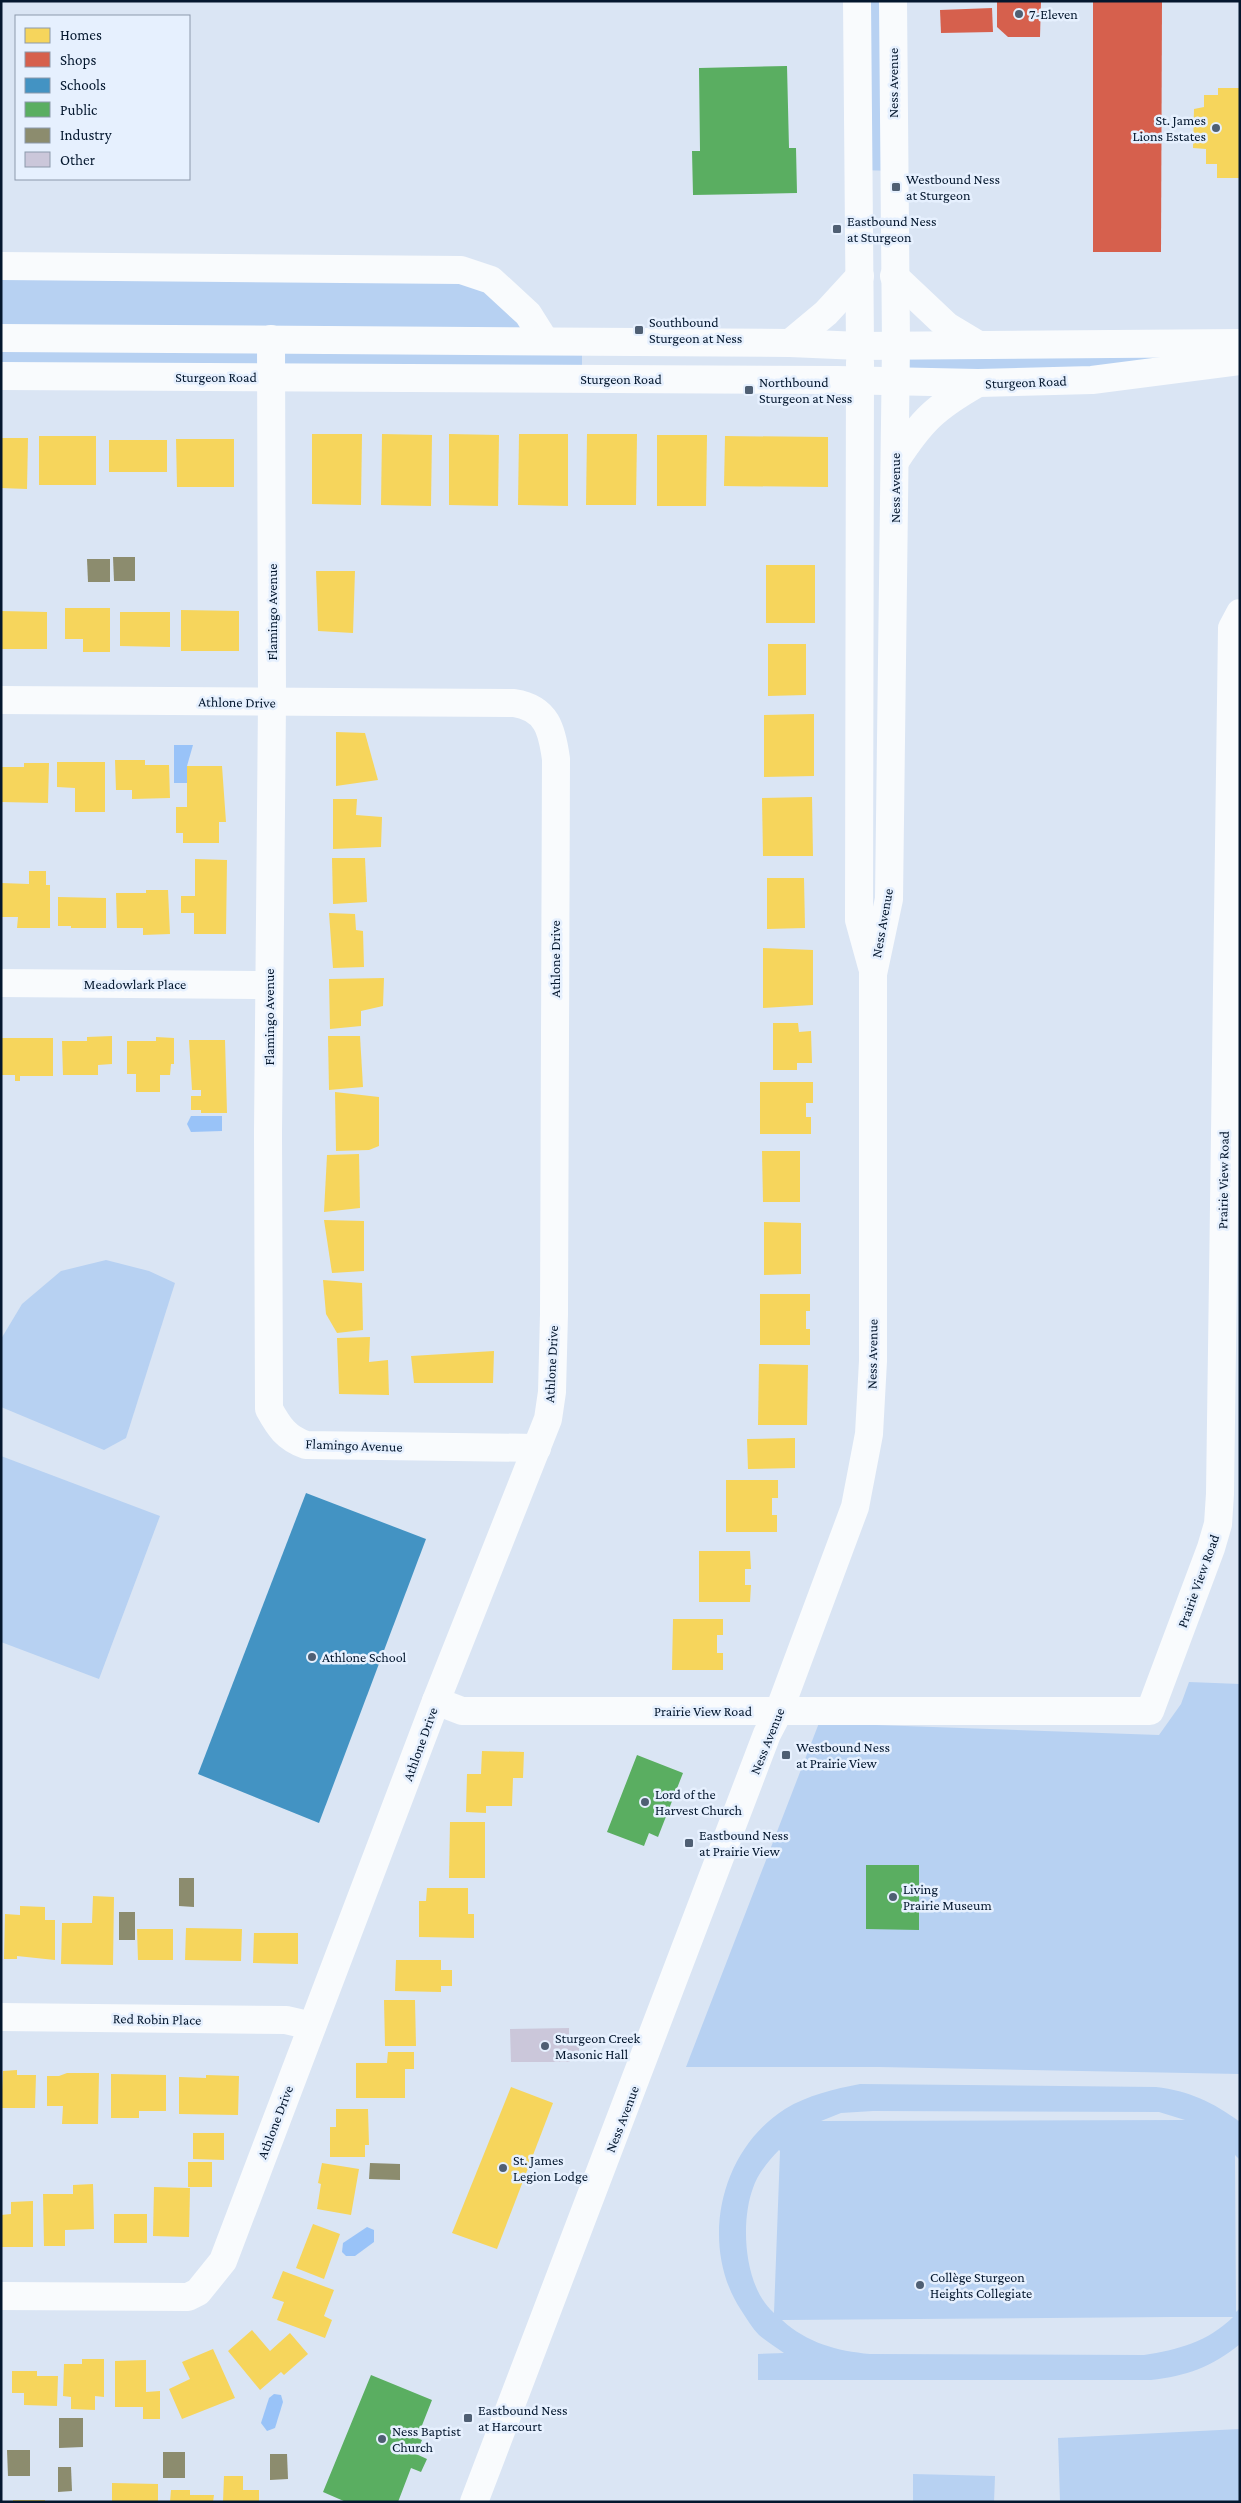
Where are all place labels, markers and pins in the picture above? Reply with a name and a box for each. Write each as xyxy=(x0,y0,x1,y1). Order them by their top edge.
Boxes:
place label: 7-Eleven xyxy=(1029,6,1078,22)
marker: 7-Eleven xyxy=(1013,8,1025,20)
place label: St. James Lions Estates xyxy=(1132,112,1206,144)
marker: St. James Lions Estates xyxy=(1210,122,1222,134)
place label: Westbound Ness at Sturgeon xyxy=(906,171,1000,203)
marker: Westbound Ness at Sturgeon xyxy=(890,181,902,193)
place label: Eastbound Ness at Sturgeon xyxy=(847,213,937,245)
marker: Eastbound Ness at Sturgeon xyxy=(831,223,843,235)
place label: Southbound Sturgeon at Ness xyxy=(649,314,742,346)
marker: Southbound Sturgeon at Ness xyxy=(633,324,645,336)
place label: Northbound Sturgeon at Ness xyxy=(759,374,852,406)
marker: Northbound Sturgeon at Ness xyxy=(743,384,755,396)
place label: Athlone School xyxy=(322,1649,407,1665)
marker: Athlone School xyxy=(306,1651,318,1663)
place label: Westbound Ness at Prairie View xyxy=(796,1739,890,1771)
marker: Westbound Ness at Prairie View xyxy=(780,1749,792,1761)
place label: Lord of the Harvest Church xyxy=(655,1786,743,1818)
marker: Lord of the Harvest Church xyxy=(639,1796,651,1808)
place label: Eastbound Ness at Prairie View xyxy=(699,1827,789,1859)
marker: Eastbound Ness at Prairie View xyxy=(683,1837,695,1849)
place label: Living Prairie Museum xyxy=(903,1881,992,1913)
marker: Living Prairie Museum xyxy=(887,1891,899,1903)
place label: Sturgeon Creek Masonic Hall xyxy=(555,2030,641,2062)
marker: Sturgeon Creek Masonic Hall xyxy=(539,2040,551,2052)
place label: St. James Legion Lodge xyxy=(513,2152,588,2184)
marker: St. James Legion Lodge xyxy=(497,2162,509,2174)
place label: Collège Sturgeon Heights Collegiate xyxy=(930,2269,1032,2301)
marker: Collège Sturgeon Heights Collegiate xyxy=(914,2279,926,2291)
place label: Eastbound Ness at Harcourt xyxy=(478,2402,568,2434)
marker: Eastbound Ness at Harcourt xyxy=(462,2412,474,2424)
place label: Ness Baptist Church xyxy=(392,2423,461,2455)
marker: Ness Baptist Church xyxy=(376,2433,388,2445)

